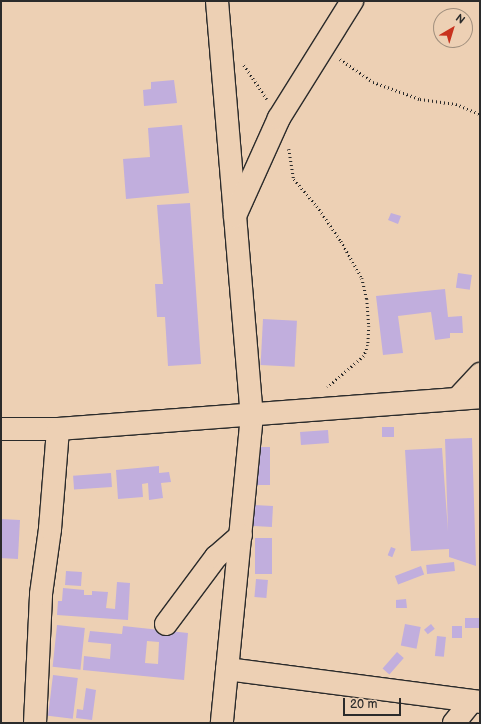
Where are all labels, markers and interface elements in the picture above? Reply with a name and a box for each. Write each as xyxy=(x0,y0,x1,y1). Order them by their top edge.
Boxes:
north arrow xyxy=(433,8,473,48)
text: N xyxy=(453,11,467,27)
scale bar xyxy=(345,690,403,716)
text: 20 m xyxy=(350,697,377,712)

